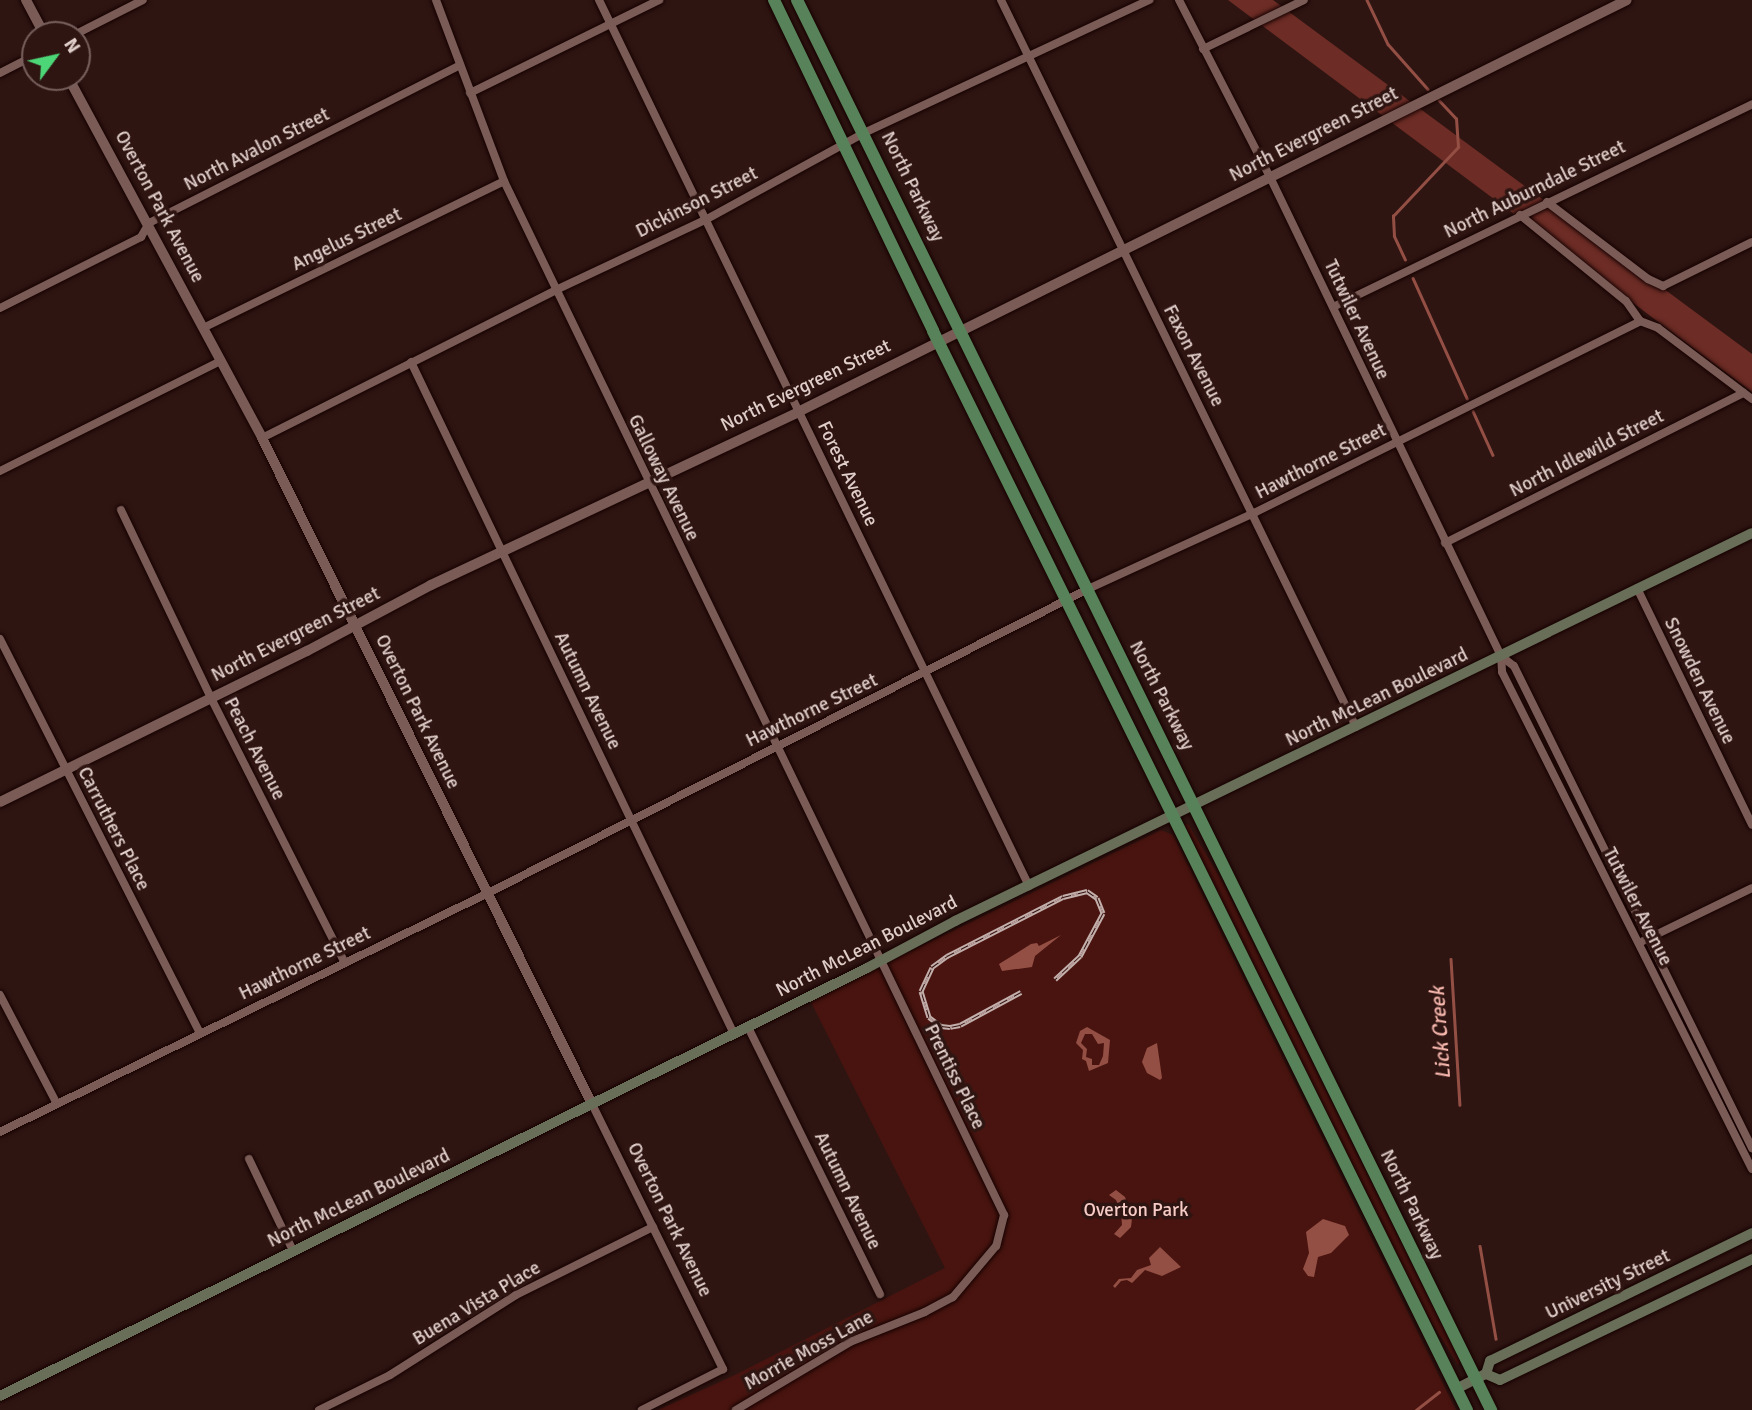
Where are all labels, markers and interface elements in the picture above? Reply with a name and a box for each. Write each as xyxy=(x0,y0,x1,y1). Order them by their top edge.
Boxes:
north arrow xyxy=(21,21,91,91)
text: N xyxy=(58,34,86,58)
street label: North Evergreen Street xyxy=(1226,83,1402,187)
street label: North Avalon Street xyxy=(180,103,334,197)
street label: Overton Park Avenue xyxy=(109,127,209,287)
street label: North Parkway xyxy=(876,128,948,246)
street label: North Auburndale Street xyxy=(1440,136,1630,244)
street label: Dickinson Street xyxy=(632,163,762,243)
street label: Angelus Street xyxy=(288,204,406,276)
street label: Tutwiler Avenue xyxy=(1318,256,1394,384)
street label: Faxon Avenue xyxy=(1158,301,1228,411)
street label: North Evergreen Street xyxy=(717,335,895,437)
street label: North Idlewild Street xyxy=(1506,405,1668,503)
street label: Galloway Avenue xyxy=(623,411,703,545)
street label: Forest Avenue xyxy=(812,418,882,530)
street label: Hawthorne Street xyxy=(1252,419,1390,505)
street label: North Evergreen Street xyxy=(208,583,384,687)
street label: Snowden Avenue xyxy=(1659,614,1739,748)
street label: Autumn Avenue xyxy=(549,628,625,754)
street label: Overton Park Avenue xyxy=(370,631,464,793)
street label: North Parkway xyxy=(1124,638,1198,754)
street label: North McLean Boulevard xyxy=(1282,644,1472,752)
street label: Hawthorne Street xyxy=(742,669,882,753)
street label: Peach Avenue xyxy=(218,694,290,804)
street label: Carruthers Place xyxy=(72,763,154,895)
street label: Tutwiler Avenue xyxy=(1597,844,1677,970)
street label: North McLean Boulevard xyxy=(773,891,961,1003)
street label: Hawthorne Street xyxy=(235,922,375,1006)
water label: Lick Creek xyxy=(1424,986,1456,1080)
street label: Prentiss Place xyxy=(919,1021,989,1133)
street label: Autumn Avenue xyxy=(809,1128,885,1254)
street label: Overton Park Avenue xyxy=(622,1139,716,1301)
street label: North McLean Boulevard xyxy=(264,1145,454,1253)
street label: North Parkway xyxy=(1375,1146,1447,1264)
park label: Overton Park xyxy=(1083,1200,1189,1222)
street label: University Street xyxy=(1542,1245,1674,1325)
street label: Buena Vista Place xyxy=(409,1257,545,1351)
street label: Morrie Moss Lane xyxy=(741,1306,877,1396)

